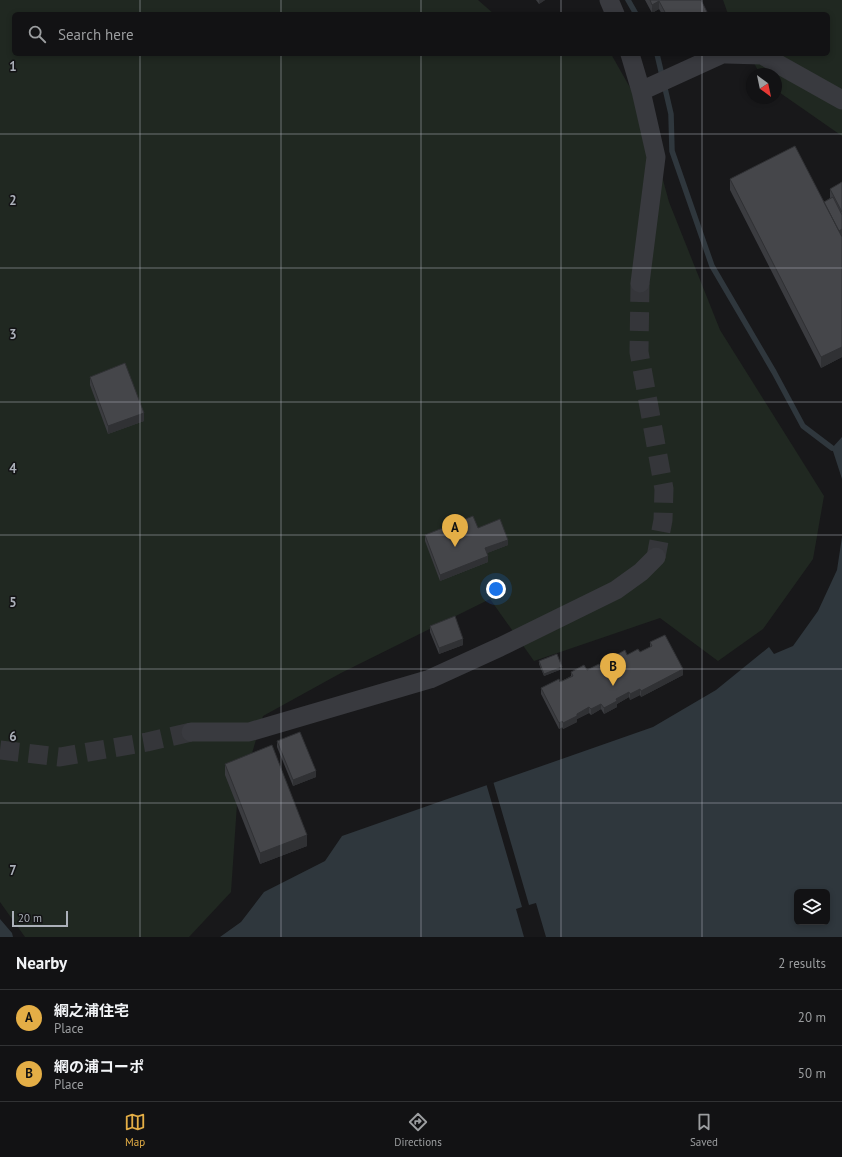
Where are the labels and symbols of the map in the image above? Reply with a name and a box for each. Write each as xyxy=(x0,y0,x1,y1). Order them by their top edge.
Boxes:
text: 1 xyxy=(9,58,17,75)
north arrow xyxy=(746,68,782,104)
text: 2 xyxy=(9,192,17,209)
text: 3 xyxy=(9,326,17,343)
text: 4 xyxy=(9,460,17,477)
pin: A xyxy=(442,514,468,547)
your location xyxy=(486,579,506,599)
text: 5 xyxy=(9,594,17,611)
pin: B xyxy=(600,653,626,686)
text: 6 xyxy=(9,728,17,745)
text: 7 xyxy=(9,862,17,879)
scale bar xyxy=(12,909,68,928)

